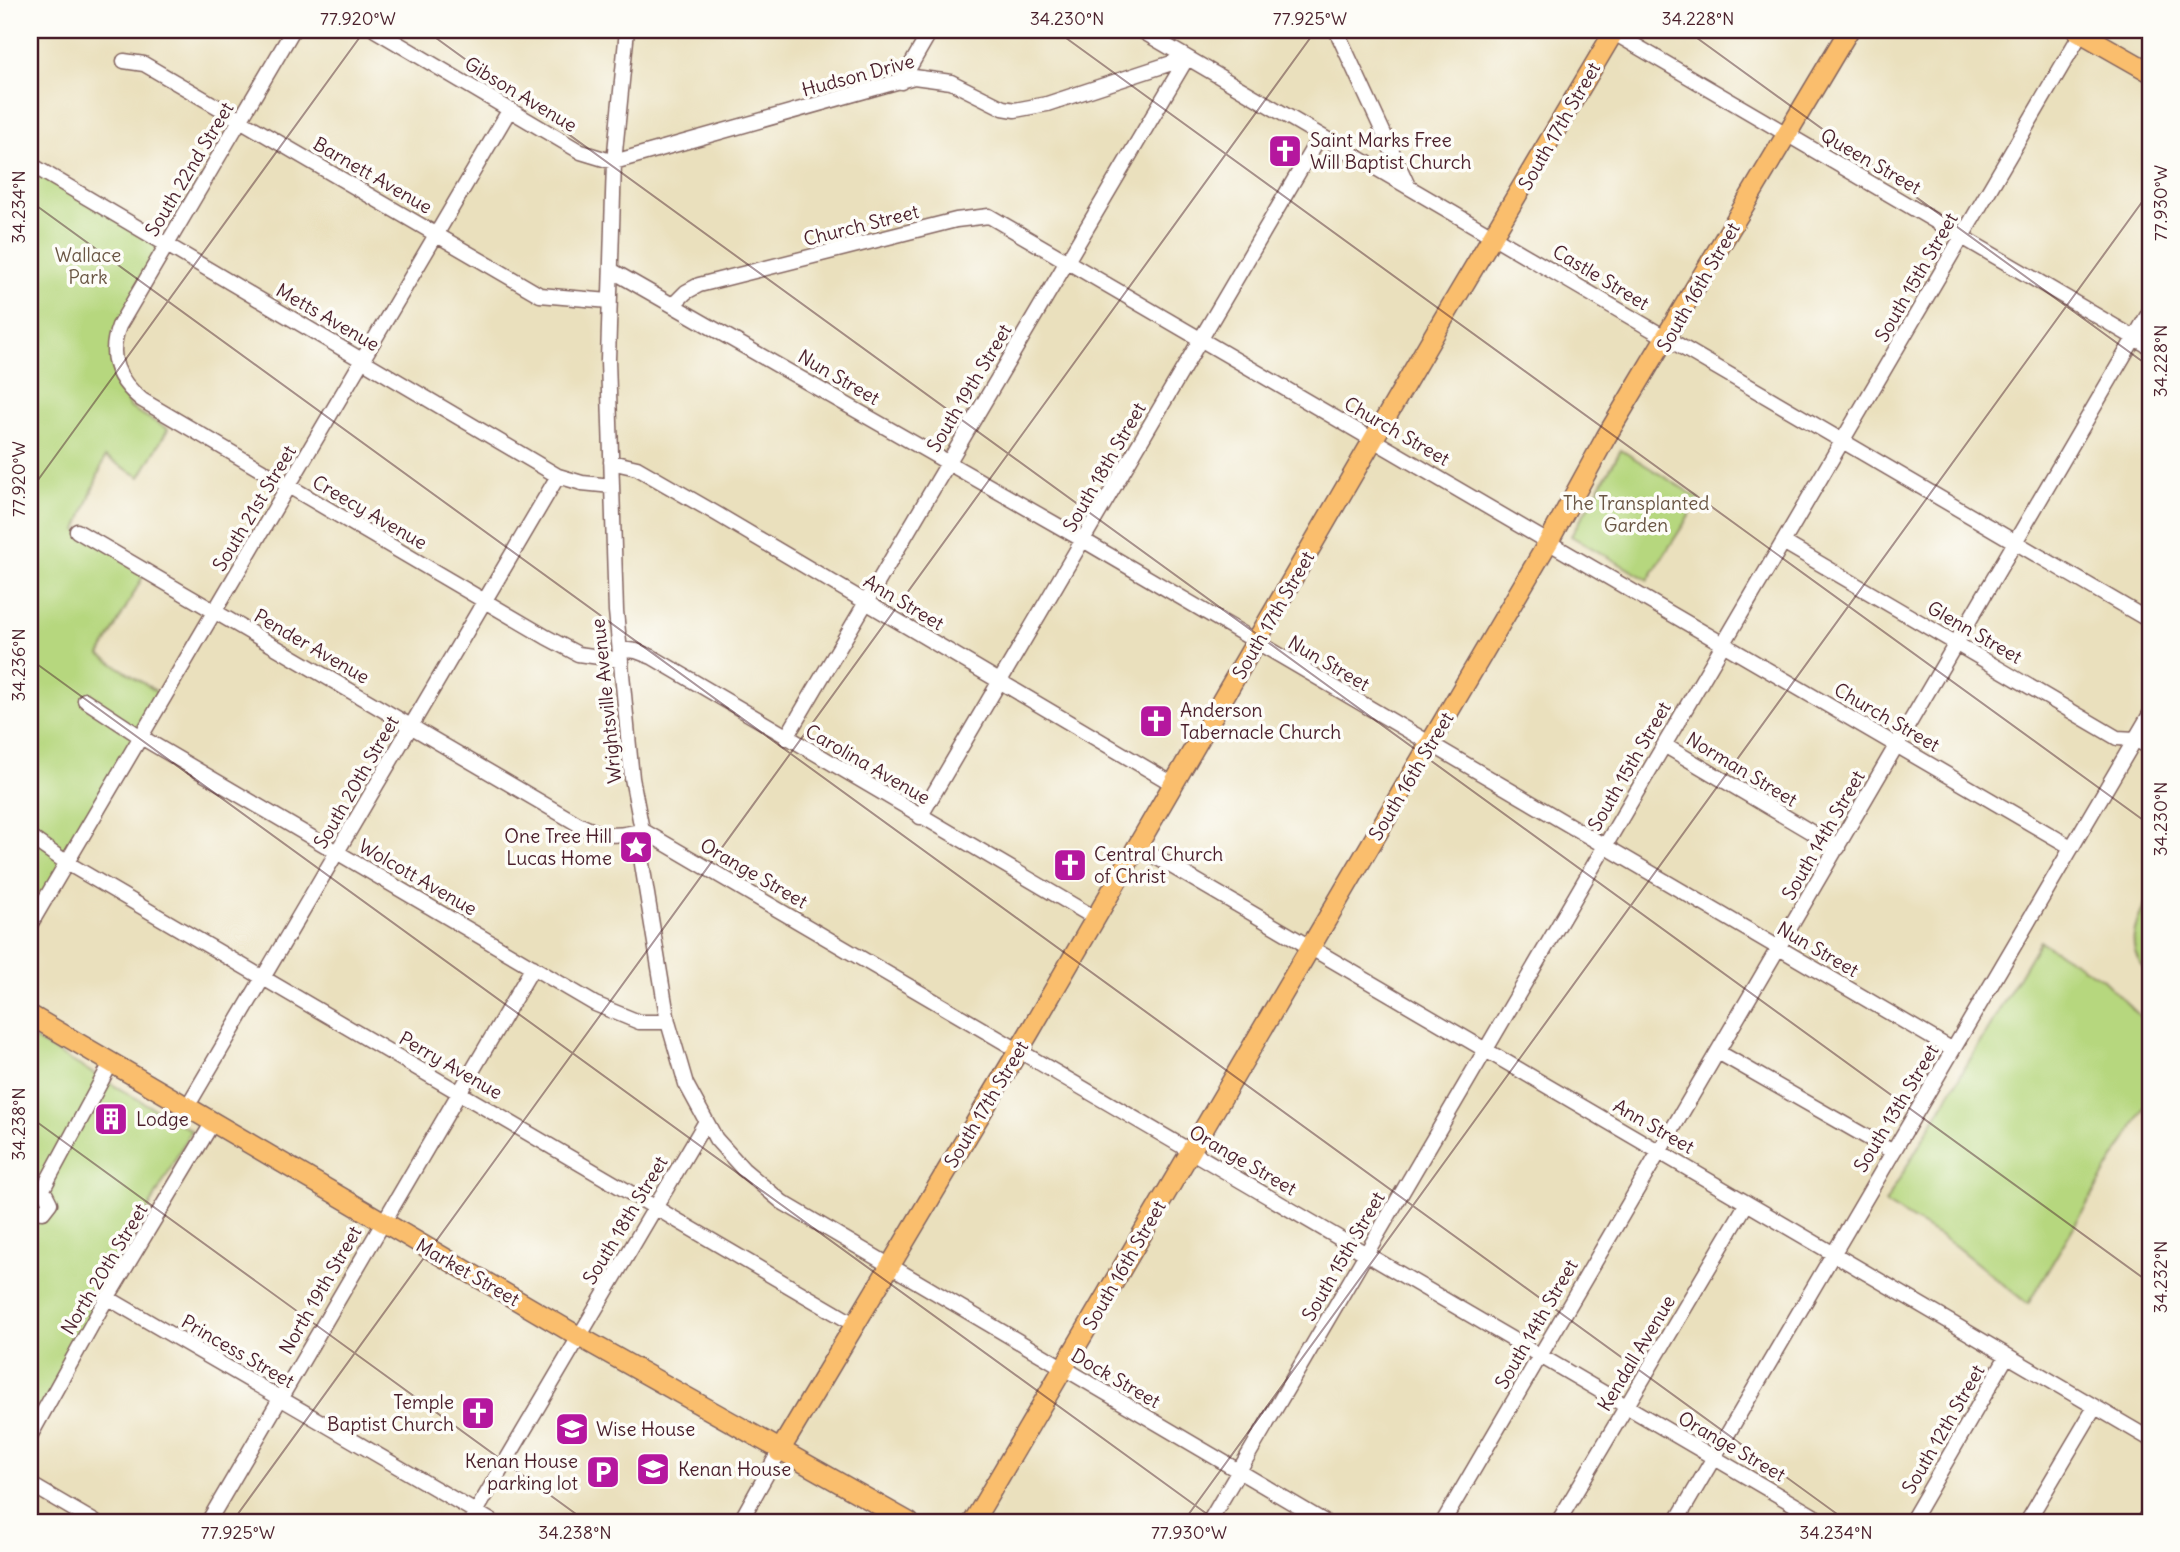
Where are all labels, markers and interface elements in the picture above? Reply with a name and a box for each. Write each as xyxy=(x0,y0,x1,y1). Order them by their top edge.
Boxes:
text: 77.920°W xyxy=(320,7,396,30)
text: 34.230°N xyxy=(1030,7,1104,30)
text: 77.925°W xyxy=(1273,7,1347,30)
text: 34.228°N xyxy=(1662,7,1734,30)
street label: Hudson Drive xyxy=(799,48,917,102)
street label: Gibson Avenue xyxy=(460,51,582,137)
street label: South 17th Street xyxy=(1513,58,1605,194)
street label: South 22nd Street xyxy=(139,97,239,241)
street label: Queen Street xyxy=(1816,123,1926,199)
place label: Saint Marks Free Will Baptist Church xyxy=(1310,128,1471,174)
street label: Barnett Avenue xyxy=(309,131,437,219)
church icon: Saint Marks Free Will Baptist Church xyxy=(1266,132,1304,170)
text: 77.930°W xyxy=(2149,165,2172,241)
text: 34.234°N xyxy=(7,170,30,244)
street label: Church Street xyxy=(801,199,921,251)
street label: South 15th Street xyxy=(1869,208,1963,346)
street label: South 16th Street xyxy=(1651,218,1745,356)
street label: Castle Street xyxy=(1549,239,1653,315)
park label: Wallace Park xyxy=(55,243,121,289)
street label: Metts Avenue xyxy=(272,278,384,356)
street label: South 19th Street xyxy=(921,320,1017,456)
text: 34.228°N xyxy=(2149,325,2172,397)
street label: Nun Street xyxy=(794,344,884,410)
street label: Church Street xyxy=(1340,391,1454,471)
street label: South 18th Street xyxy=(1057,398,1151,536)
text: 77.920°W xyxy=(7,441,30,517)
street label: South 21st Street xyxy=(207,441,301,575)
street label: Creecy Avenue xyxy=(308,469,432,555)
park label: The Transplanted Garden xyxy=(1563,491,1709,537)
street label: South 17th Street xyxy=(1227,547,1319,683)
street label: Ann Street xyxy=(859,569,949,635)
street label: Glenn Street xyxy=(1923,595,2027,669)
street label: Pender Avenue xyxy=(250,603,374,689)
street label: Wrightsville Avenue xyxy=(585,617,627,785)
text: 34.236°N xyxy=(7,628,30,702)
street label: Nun Street xyxy=(1284,630,1374,696)
street label: Church Street xyxy=(1830,677,1944,757)
street label: South 15th Street xyxy=(1582,697,1676,835)
place label: Anderson Tabernacle Church xyxy=(1180,698,1341,744)
church icon: Anderson Tabernacle Church xyxy=(1137,702,1175,740)
street label: South 16th Street xyxy=(1363,708,1459,844)
street label: South 20th Street xyxy=(308,711,404,853)
street label: Carolina Avenue xyxy=(801,719,935,809)
street label: Norman Street xyxy=(1682,726,1802,812)
street label: South 14th Street xyxy=(1776,766,1870,904)
text: 34.230°N xyxy=(2149,782,2172,856)
place label: One Tree Hill Lucas Home xyxy=(504,824,612,870)
place icon: One Tree Hill Lucas Home xyxy=(617,828,655,866)
street label: Wolcott Avenue xyxy=(355,833,481,921)
street label: Orange Street xyxy=(696,833,812,913)
place label: Central Church of Christ xyxy=(1094,842,1223,888)
church icon: Central Church of Christ xyxy=(1051,846,1089,884)
street label: Nun Street xyxy=(1773,916,1863,982)
street label: Perry Avenue xyxy=(395,1026,507,1104)
street label: South 17th Street xyxy=(939,1036,1033,1172)
street label: South 13th Street xyxy=(1848,1040,1944,1176)
text: 34.238°N xyxy=(7,1087,30,1161)
street label: Ann Street xyxy=(1609,1093,1699,1159)
building icon: Lodge xyxy=(92,1100,130,1138)
place label: Lodge xyxy=(136,1107,189,1131)
street label: Orange Street xyxy=(1185,1120,1301,1200)
street label: South 18th Street xyxy=(577,1152,673,1288)
street label: South 15th Street xyxy=(1296,1187,1390,1325)
street label: South 16th Street xyxy=(1077,1196,1171,1334)
street label: North 20th Street xyxy=(55,1199,153,1339)
street label: North 19th Street xyxy=(274,1221,366,1359)
street label: Market Street xyxy=(412,1233,524,1311)
text: 34.232°N xyxy=(2149,1241,2172,1313)
street label: South 14th Street xyxy=(1489,1255,1583,1393)
street label: Kendall Avenue xyxy=(1592,1291,1680,1415)
street label: Princess Street xyxy=(177,1309,299,1393)
street label: Dock Street xyxy=(1067,1343,1165,1413)
street label: South 12th Street xyxy=(1896,1360,1990,1498)
place label: Temple Baptist Church xyxy=(327,1390,454,1436)
church icon: Temple Baptist Church xyxy=(459,1394,497,1432)
street label: Orange Street xyxy=(1674,1406,1790,1486)
school or university icon: Wise House xyxy=(553,1410,591,1448)
place label: Wise House xyxy=(596,1417,695,1441)
place label: Kenan House parking lot xyxy=(465,1449,578,1495)
school or university icon: Kenan House xyxy=(634,1450,672,1488)
parking icon: Kenan House parking lot xyxy=(584,1453,622,1491)
place label: Kenan House xyxy=(678,1457,791,1481)
text: 77.925°W xyxy=(201,1521,275,1544)
text: 34.238°N xyxy=(538,1521,612,1544)
text: 77.930°W xyxy=(1151,1521,1227,1544)
text: 34.234°N xyxy=(1799,1521,1873,1544)

